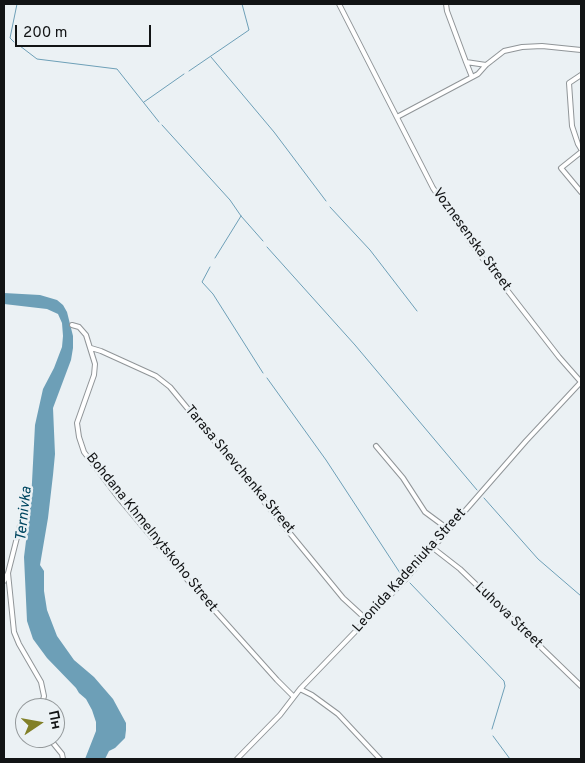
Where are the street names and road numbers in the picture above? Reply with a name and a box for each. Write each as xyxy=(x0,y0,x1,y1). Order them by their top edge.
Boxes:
street label: Voznesenska Street xyxy=(428,185,514,295)
street label: Tarasa Shevchenka Street xyxy=(180,402,298,538)
street label: Bohdana Khmelnytskoho Street xyxy=(82,450,220,616)
street label: Leonida Kadeniuka Street xyxy=(350,506,470,636)
street label: Luhova Street xyxy=(471,580,545,652)

